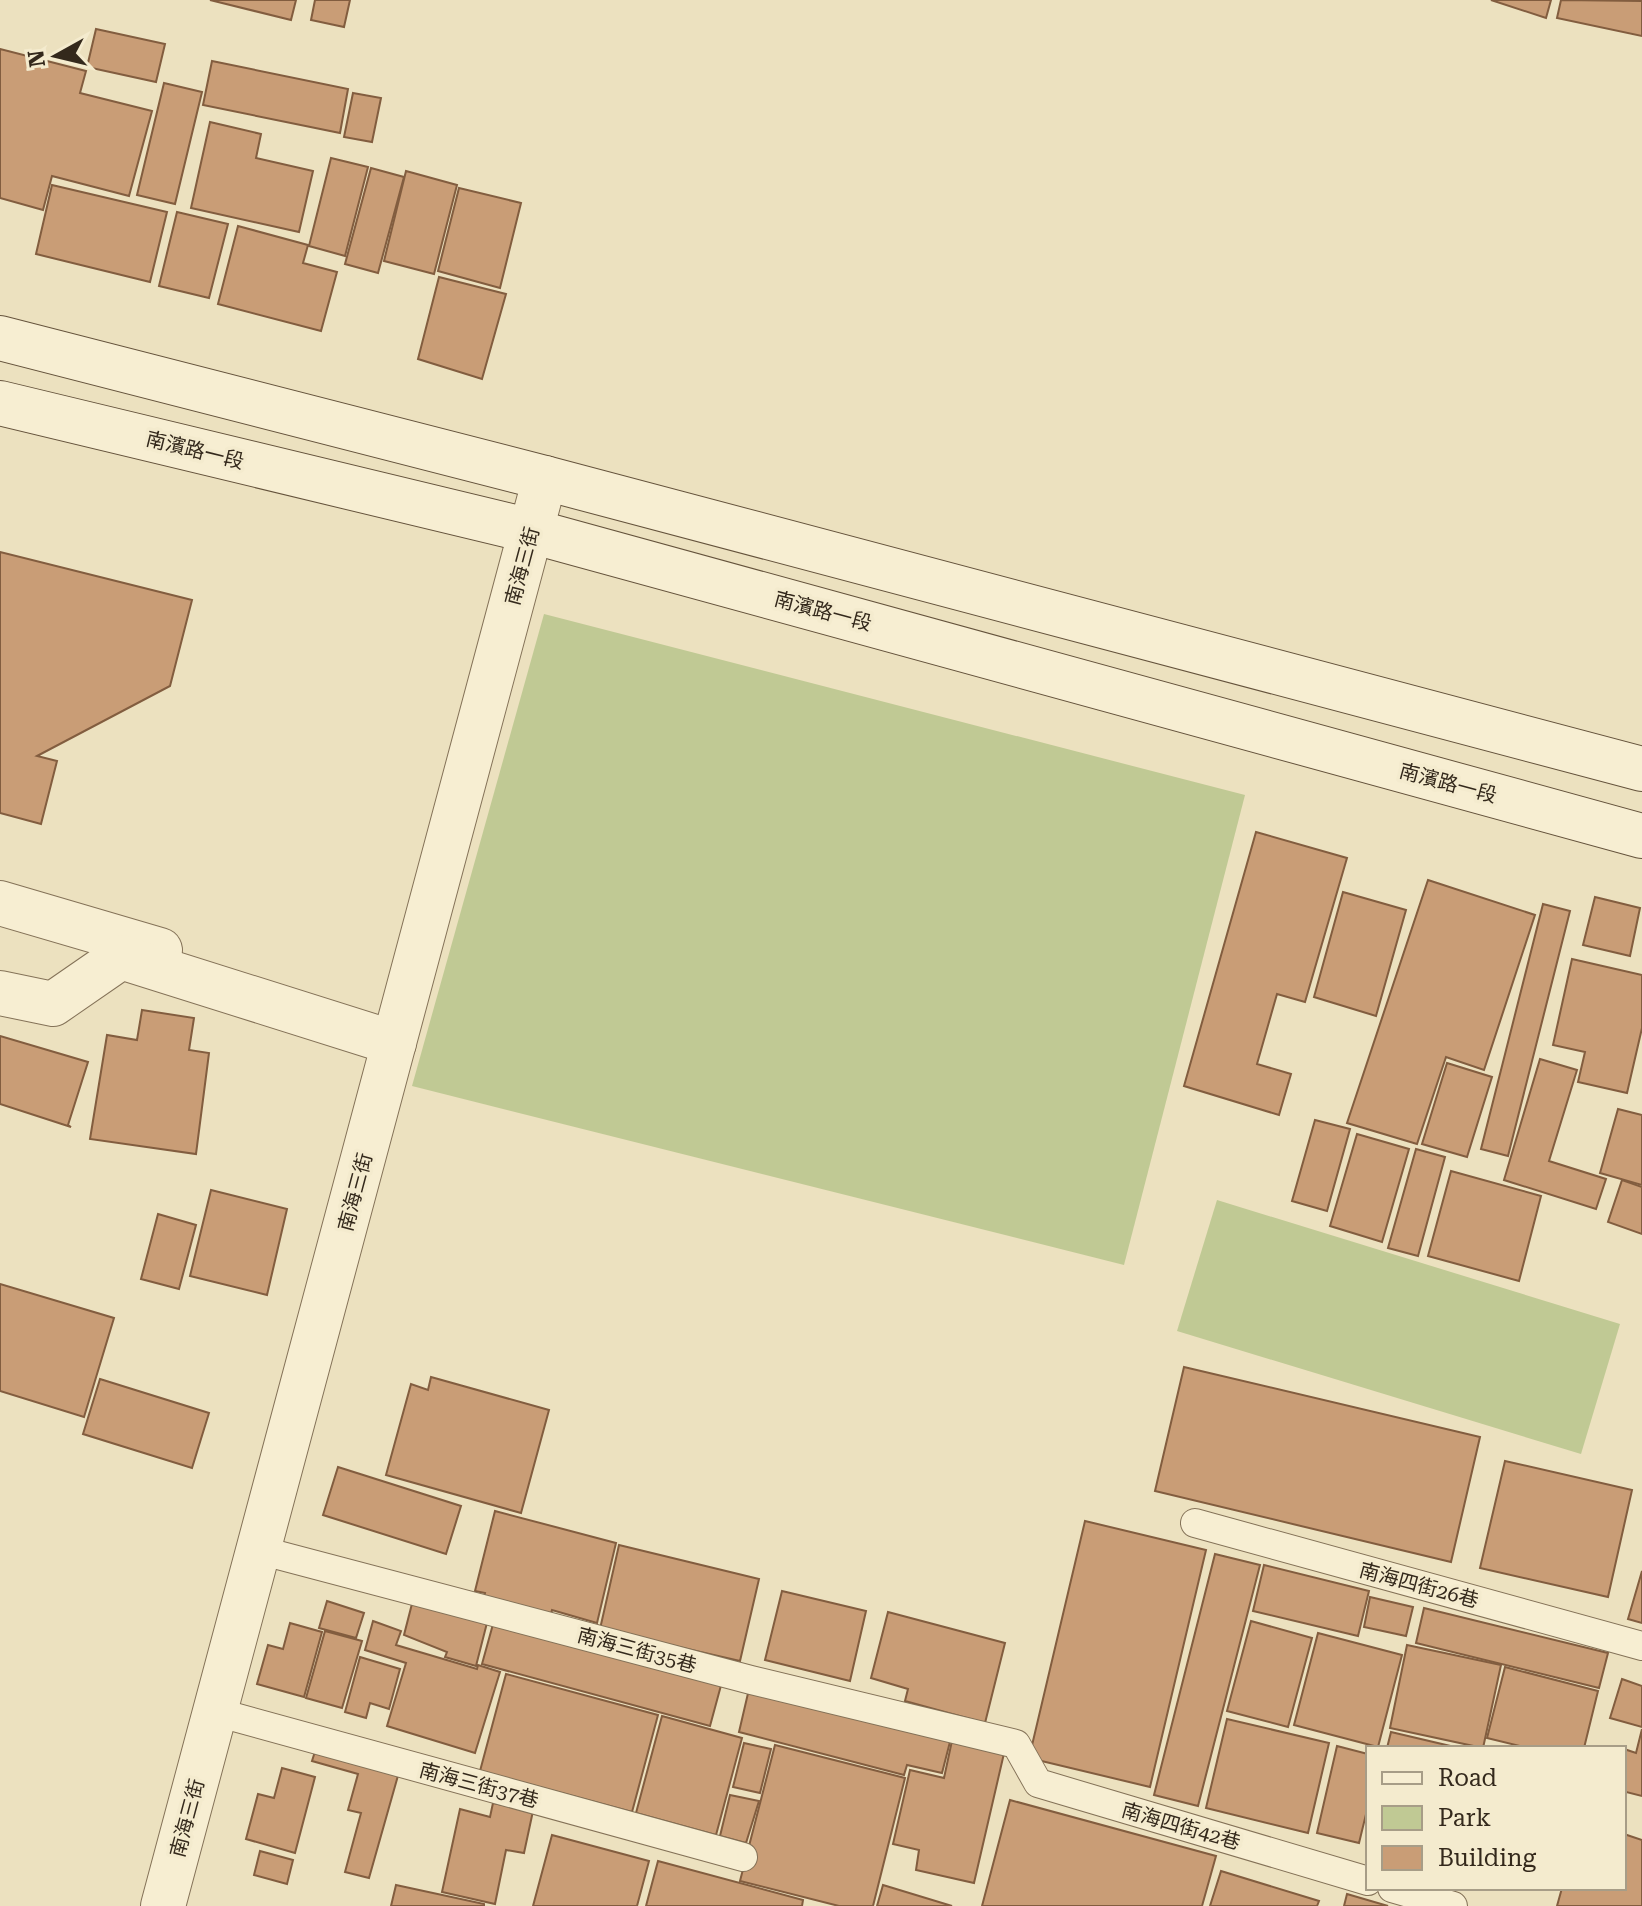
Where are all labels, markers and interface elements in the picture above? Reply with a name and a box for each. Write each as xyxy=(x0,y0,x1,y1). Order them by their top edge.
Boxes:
north arrow xyxy=(16,16,96,96)
text: N xyxy=(23,49,50,69)
street label: 南濱路一段 xyxy=(144,426,246,474)
street label: 南海三街 xyxy=(500,524,544,608)
street label: 南濱路一段 xyxy=(772,586,874,636)
street label: 南濱路一段 xyxy=(1397,758,1499,808)
street label: 南海三街 xyxy=(333,1150,377,1234)
street label: 南海四街26巷 xyxy=(1357,1558,1481,1612)
street label: 南海三街35巷 xyxy=(575,1623,699,1677)
legend xyxy=(1366,1746,1626,1890)
street label: 南海三街37巷 xyxy=(417,1758,541,1812)
text: Road xyxy=(1438,1764,1497,1792)
street label: 南海三街 xyxy=(165,1776,209,1860)
street label: 南海四街42巷 xyxy=(1119,1798,1243,1854)
text: Park xyxy=(1438,1804,1491,1832)
text: Building xyxy=(1438,1844,1536,1872)

